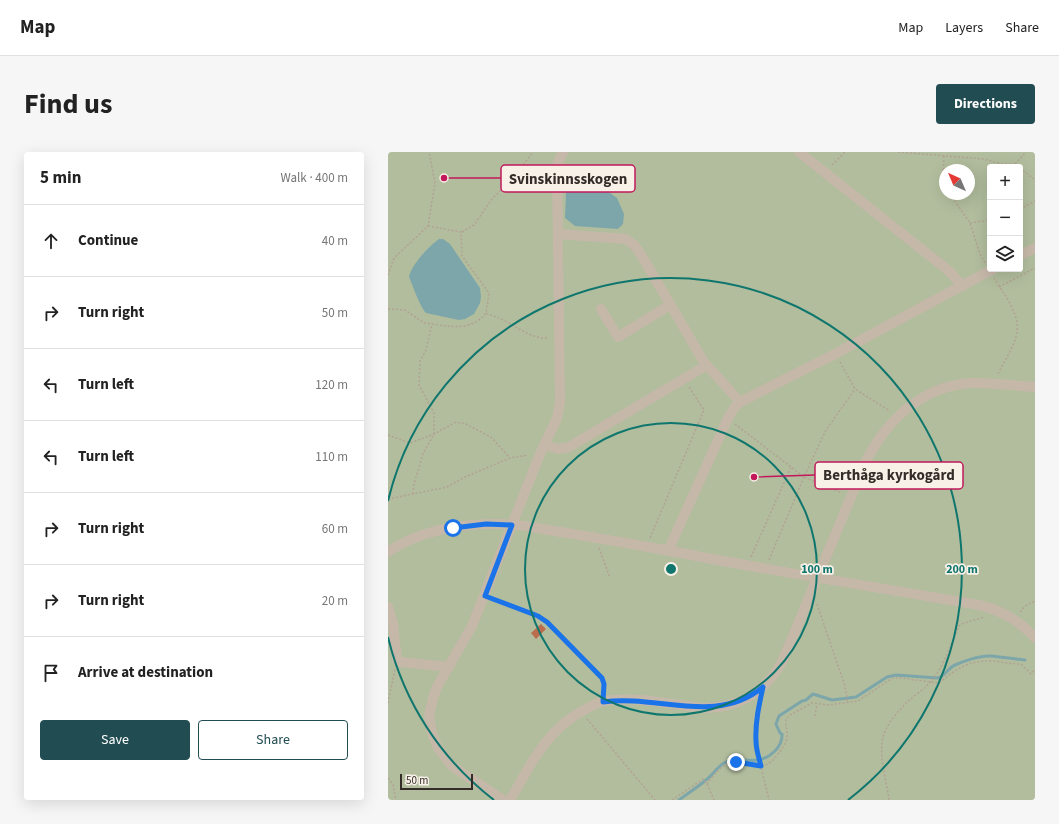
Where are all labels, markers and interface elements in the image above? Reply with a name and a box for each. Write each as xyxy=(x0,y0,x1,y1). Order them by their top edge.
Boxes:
text: Map xyxy=(20,14,55,41)
text: Map xyxy=(898,18,923,38)
text: Layers xyxy=(945,18,983,38)
text: Share xyxy=(1005,18,1039,38)
text: Find us xyxy=(24,84,112,124)
button: Directions xyxy=(936,84,1035,124)
north arrow xyxy=(939,164,975,200)
map controls xyxy=(987,164,1023,272)
button: + xyxy=(987,164,1023,200)
callout: Svinskinnsskogen xyxy=(501,165,635,192)
text: 5 min xyxy=(40,166,81,190)
text: Walk · 400 m xyxy=(280,169,348,187)
text: Svinskinnsskogen xyxy=(509,169,627,190)
button: − xyxy=(987,200,1023,236)
icon: ahead xyxy=(40,230,62,252)
text: Continue xyxy=(78,230,138,251)
text: 40 m xyxy=(322,232,348,250)
button: layers xyxy=(987,236,1023,272)
icon: right xyxy=(40,302,62,324)
text: Turn right xyxy=(78,302,144,323)
text: 50 m xyxy=(322,304,348,322)
icon: left xyxy=(40,374,62,396)
text: Turn left xyxy=(78,374,134,395)
text: 120 m xyxy=(315,376,348,394)
icon: left xyxy=(40,446,62,468)
text: Turn left xyxy=(78,446,134,467)
text: 110 m xyxy=(315,448,348,466)
callout: Berthåga kyrkogård xyxy=(815,462,963,489)
text: Berthåga kyrkogård xyxy=(823,465,955,486)
icon: right xyxy=(40,518,62,540)
text: Turn right xyxy=(78,518,144,539)
route start xyxy=(444,519,462,537)
text: 60 m xyxy=(322,520,348,538)
text: 100 m xyxy=(801,561,833,578)
text: 200 m xyxy=(946,561,978,578)
centre of rings xyxy=(664,562,678,576)
icon: right xyxy=(40,590,62,612)
text: Turn right xyxy=(78,590,144,611)
text: 20 m xyxy=(322,592,348,610)
icon: arrive xyxy=(40,662,62,684)
text: Arrive at destination xyxy=(78,662,213,683)
button: Save xyxy=(40,720,190,760)
button: Share xyxy=(198,720,348,760)
route end xyxy=(727,753,745,771)
scale bar xyxy=(400,772,473,791)
text: 50 m xyxy=(406,773,428,788)

